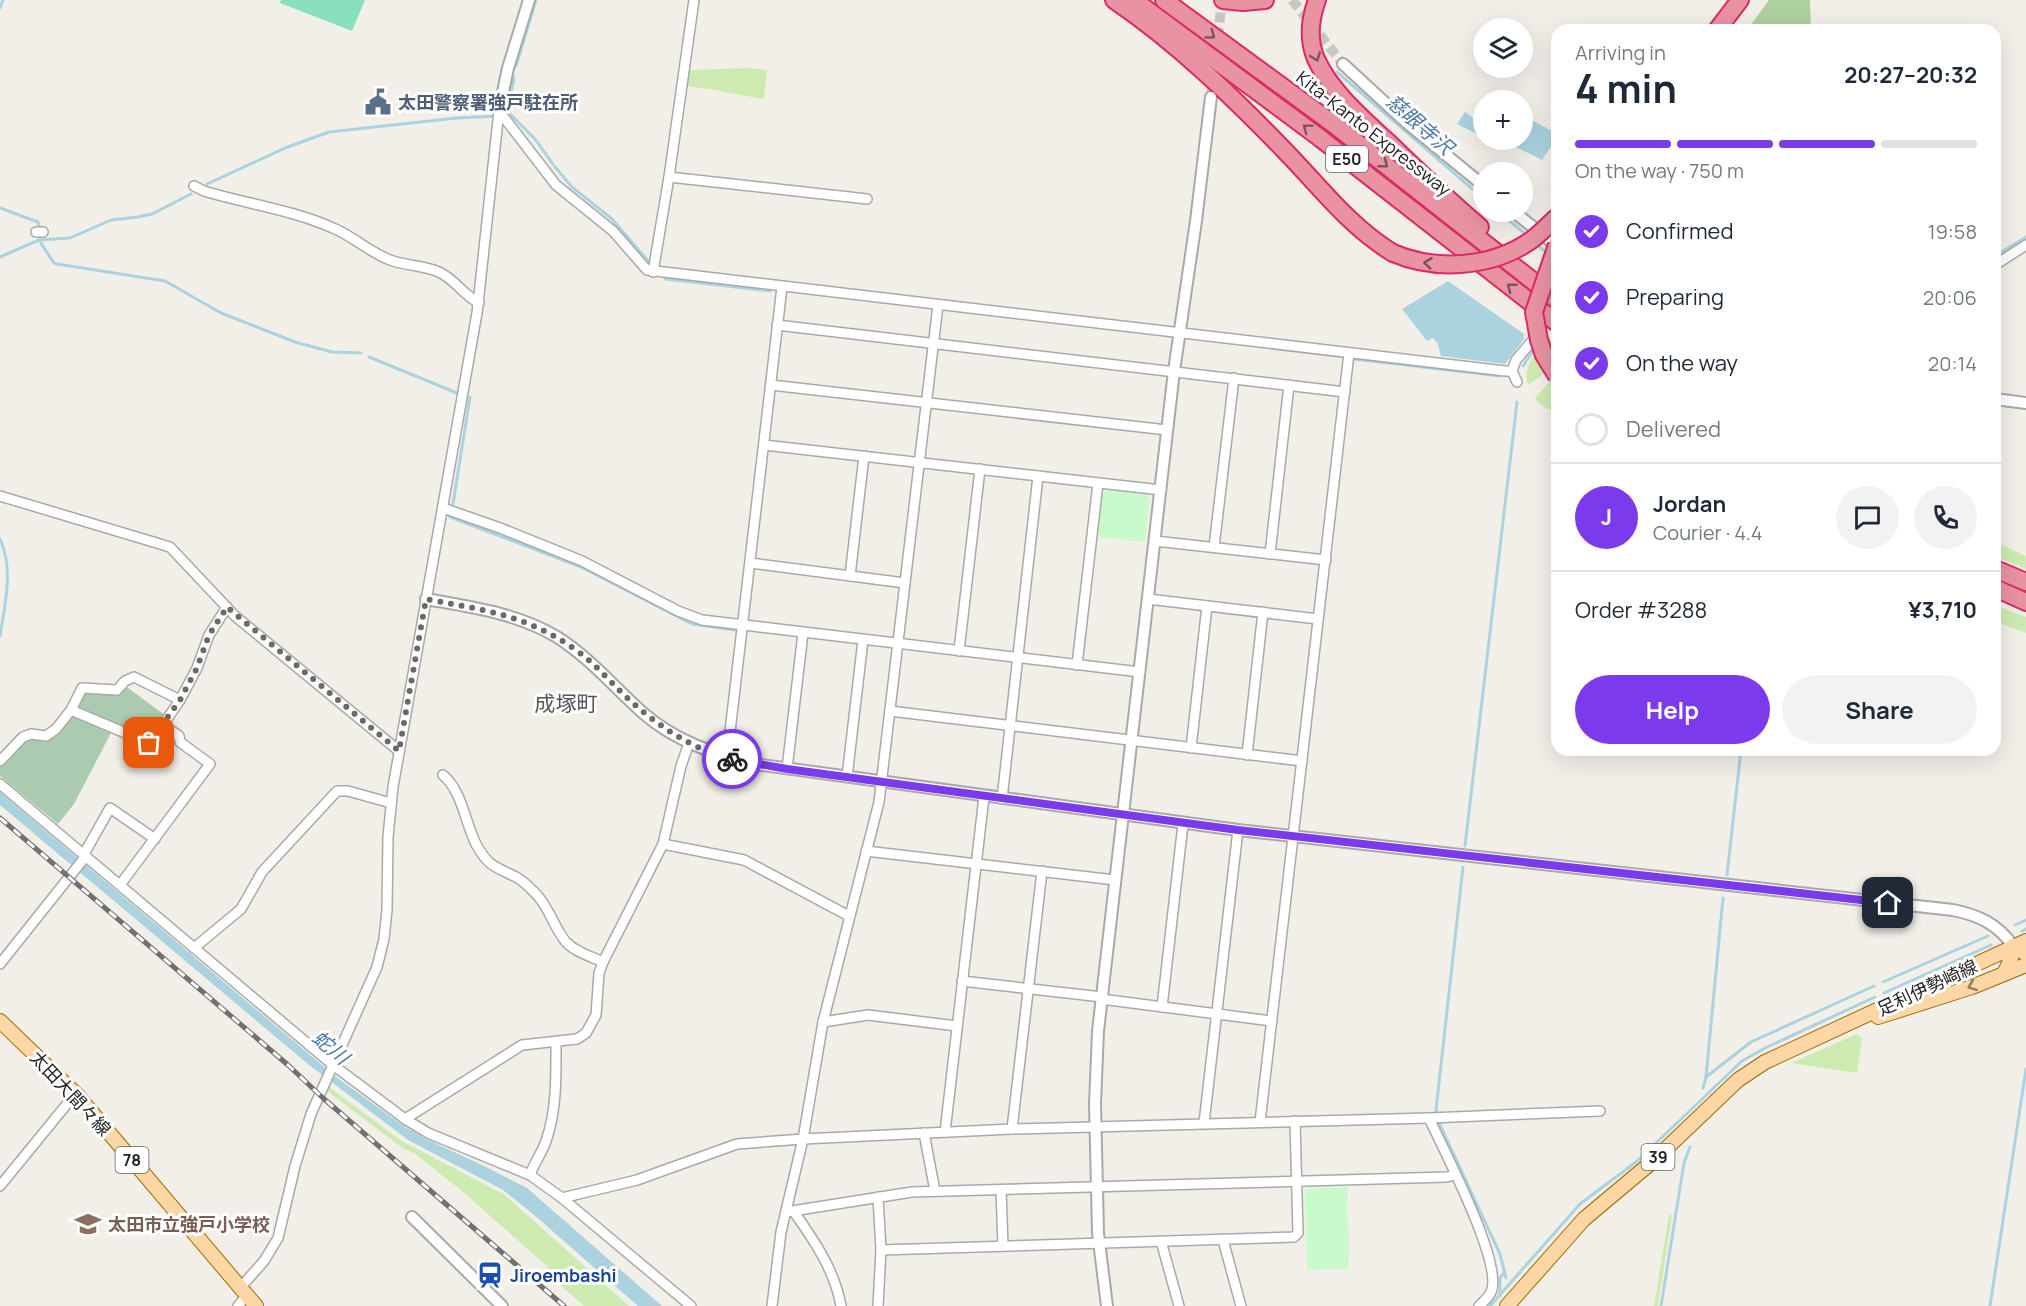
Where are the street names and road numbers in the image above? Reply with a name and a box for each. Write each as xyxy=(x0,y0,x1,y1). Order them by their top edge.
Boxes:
street label: Kita-Kanto Expressway xyxy=(1292,65,1457,201)
road number: E50 xyxy=(1326,146,1368,172)
street label: 足利伊勢崎線 xyxy=(1873,953,1981,1021)
street label: 太田大間々線 xyxy=(25,1045,117,1141)
road number: 39 xyxy=(1642,1144,1674,1170)
road number: 78 xyxy=(116,1147,148,1173)

